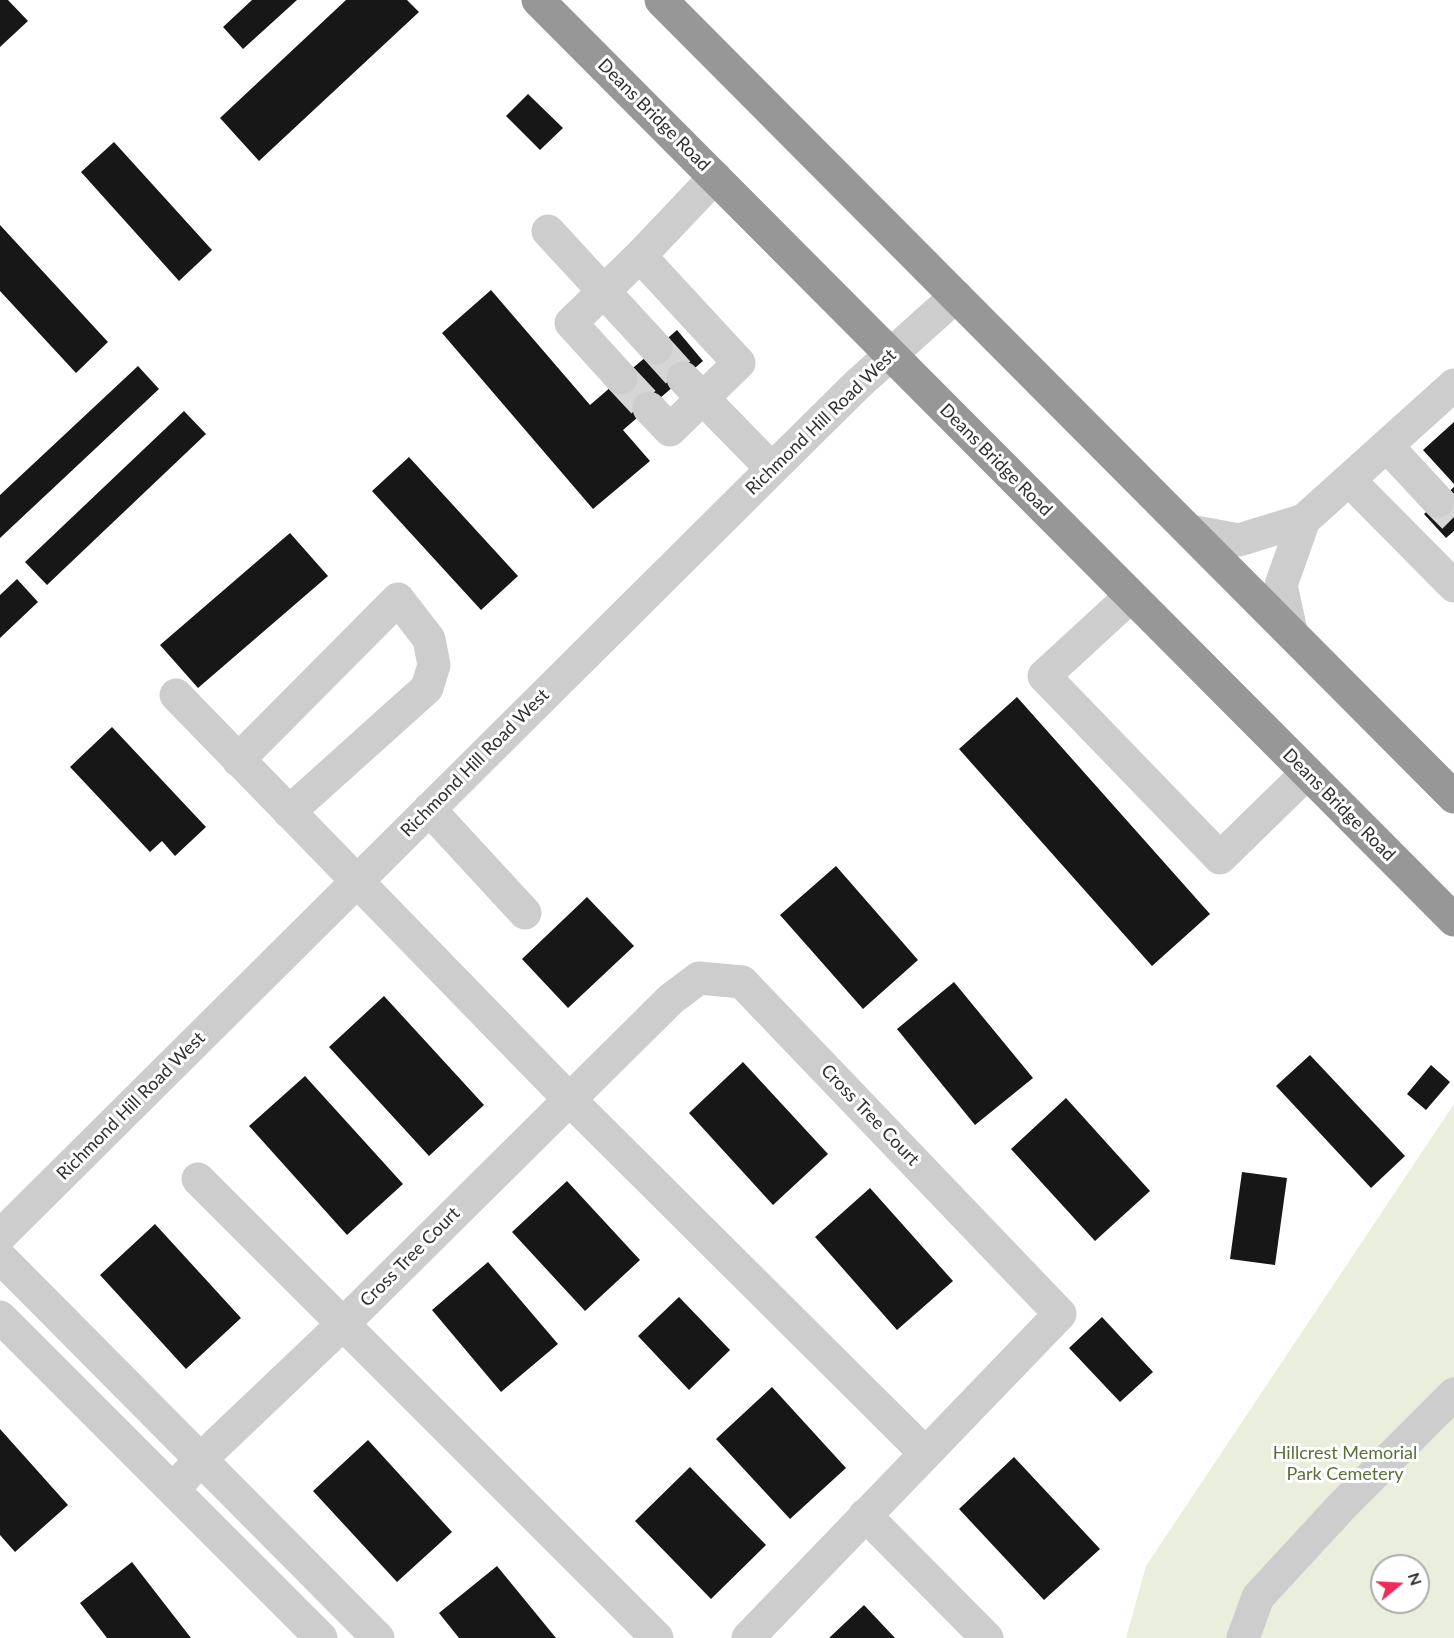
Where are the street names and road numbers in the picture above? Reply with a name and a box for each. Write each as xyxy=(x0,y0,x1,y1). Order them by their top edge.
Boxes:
street label: Deans Bridge Road xyxy=(593,54,715,176)
street label: Richmond Hill Road West xyxy=(741,344,901,500)
street label: Deans Bridge Road xyxy=(935,399,1057,521)
street label: Richmond Hill Road West xyxy=(396,684,554,842)
street label: Deans Bridge Road xyxy=(1278,744,1400,866)
street label: Richmond Hill Road West xyxy=(52,1027,210,1185)
street label: Cross Tree Court xyxy=(816,1060,924,1170)
street label: Cross Tree Court xyxy=(356,1203,464,1311)

